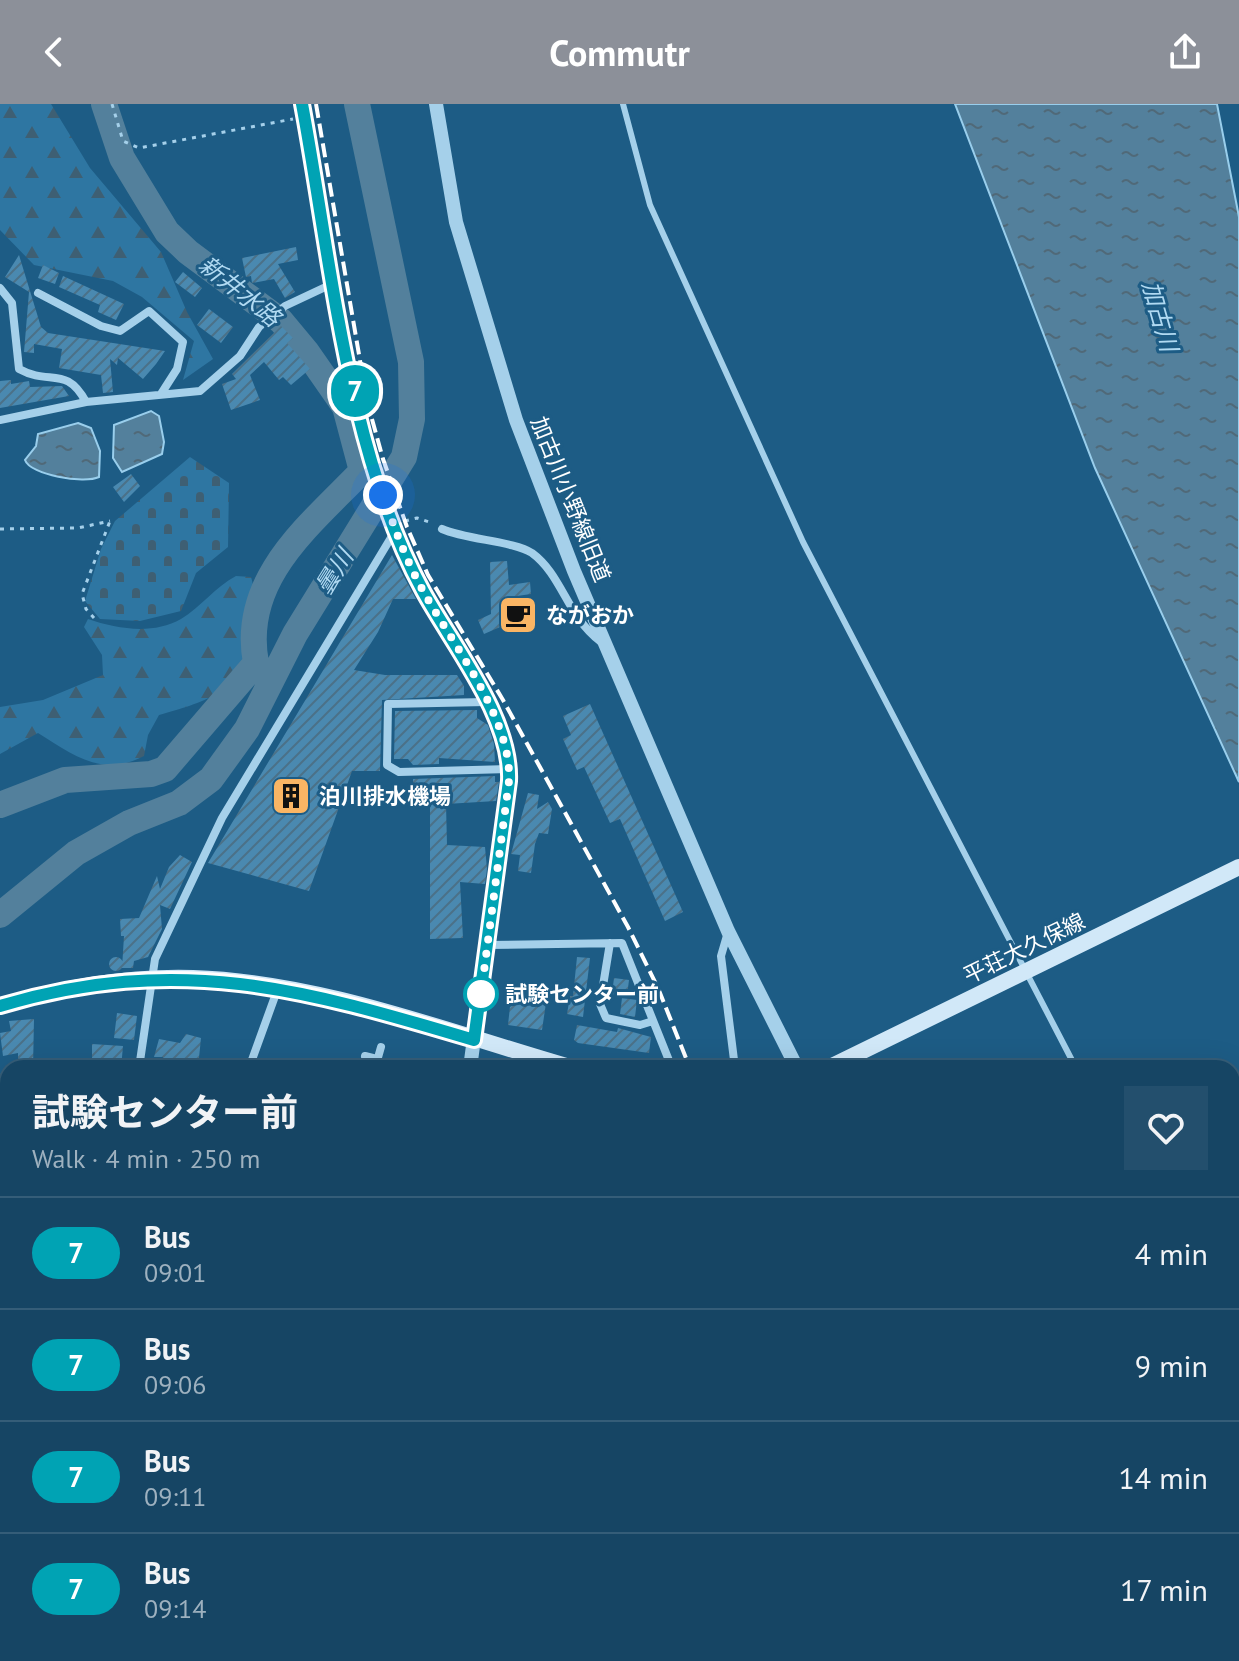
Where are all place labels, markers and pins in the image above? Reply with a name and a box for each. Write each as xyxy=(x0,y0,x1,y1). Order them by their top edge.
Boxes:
cafe icon: ながおか xyxy=(497,594,539,636)
place label: ながおか xyxy=(546,601,634,629)
building icon: 泊川排水機場 xyxy=(270,775,312,817)
place label: 泊川排水機場 xyxy=(319,782,451,810)
marker: 試験センター前 xyxy=(464,977,498,1011)
place label: 試験センター前 xyxy=(505,980,659,1008)

